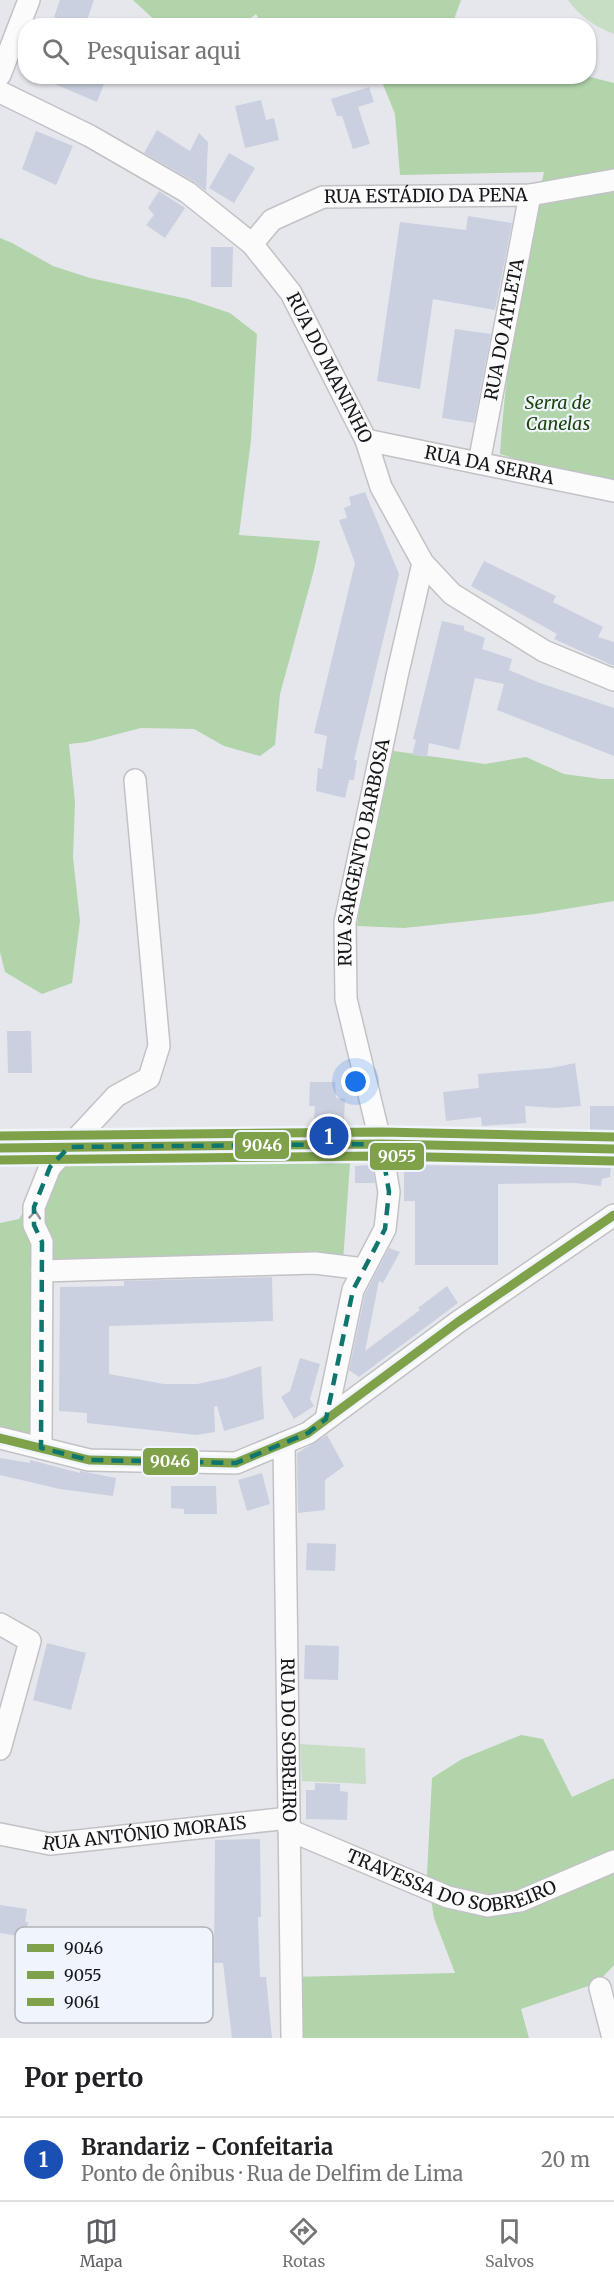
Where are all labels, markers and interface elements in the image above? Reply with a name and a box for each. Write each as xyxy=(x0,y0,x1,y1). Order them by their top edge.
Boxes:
search box xyxy=(18,18,596,84)
icon: search xyxy=(39,35,72,68)
text: Pesquisar aqui xyxy=(87,37,241,65)
street label: RUA ESTÁDIO DA PENA xyxy=(324,183,528,208)
street label: RUA DO ATLETA xyxy=(479,256,529,402)
street label: RUA DO MANINHO xyxy=(282,288,378,447)
park label: Serra de Canelas xyxy=(525,391,591,435)
street label: RUA DA SERRA xyxy=(423,440,557,489)
street label: RUA SARGENTO BARBOSA xyxy=(333,736,395,967)
your location xyxy=(341,1067,370,1096)
pin: 1 xyxy=(310,1114,348,1158)
line badge: 9046 xyxy=(234,1131,290,1160)
text: 9046 xyxy=(242,1135,282,1155)
line badge: 9055 xyxy=(369,1142,425,1171)
text: 9055 xyxy=(378,1146,416,1166)
one-way arrow xyxy=(28,1210,41,1219)
line badge: 9046 xyxy=(142,1447,199,1476)
text: 9046 xyxy=(150,1451,190,1471)
street label: RUA DO SOBREIRO xyxy=(276,1658,301,1822)
street label: RUA ANTÓNIO MORAIS xyxy=(41,1811,248,1856)
street label: TRAVESSA DO SOBREIRO xyxy=(343,1844,560,1918)
legend xyxy=(15,1927,213,2023)
text: 9046 xyxy=(64,1938,104,1958)
text: 9055 xyxy=(64,1965,102,1985)
text: 9061 xyxy=(64,1992,100,2012)
text: Por perto xyxy=(24,2061,143,2094)
text: Brandariz - Confeitaria xyxy=(81,2133,333,2161)
text: 1 xyxy=(39,2147,48,2172)
text: 20 m xyxy=(541,2147,590,2172)
text: Ponto de ônibus · Rua de Delfim de Lima xyxy=(81,2161,463,2186)
tab: Mapa xyxy=(80,2215,123,2271)
tab: Rotas xyxy=(282,2215,325,2271)
tab: Salvos xyxy=(485,2215,534,2271)

